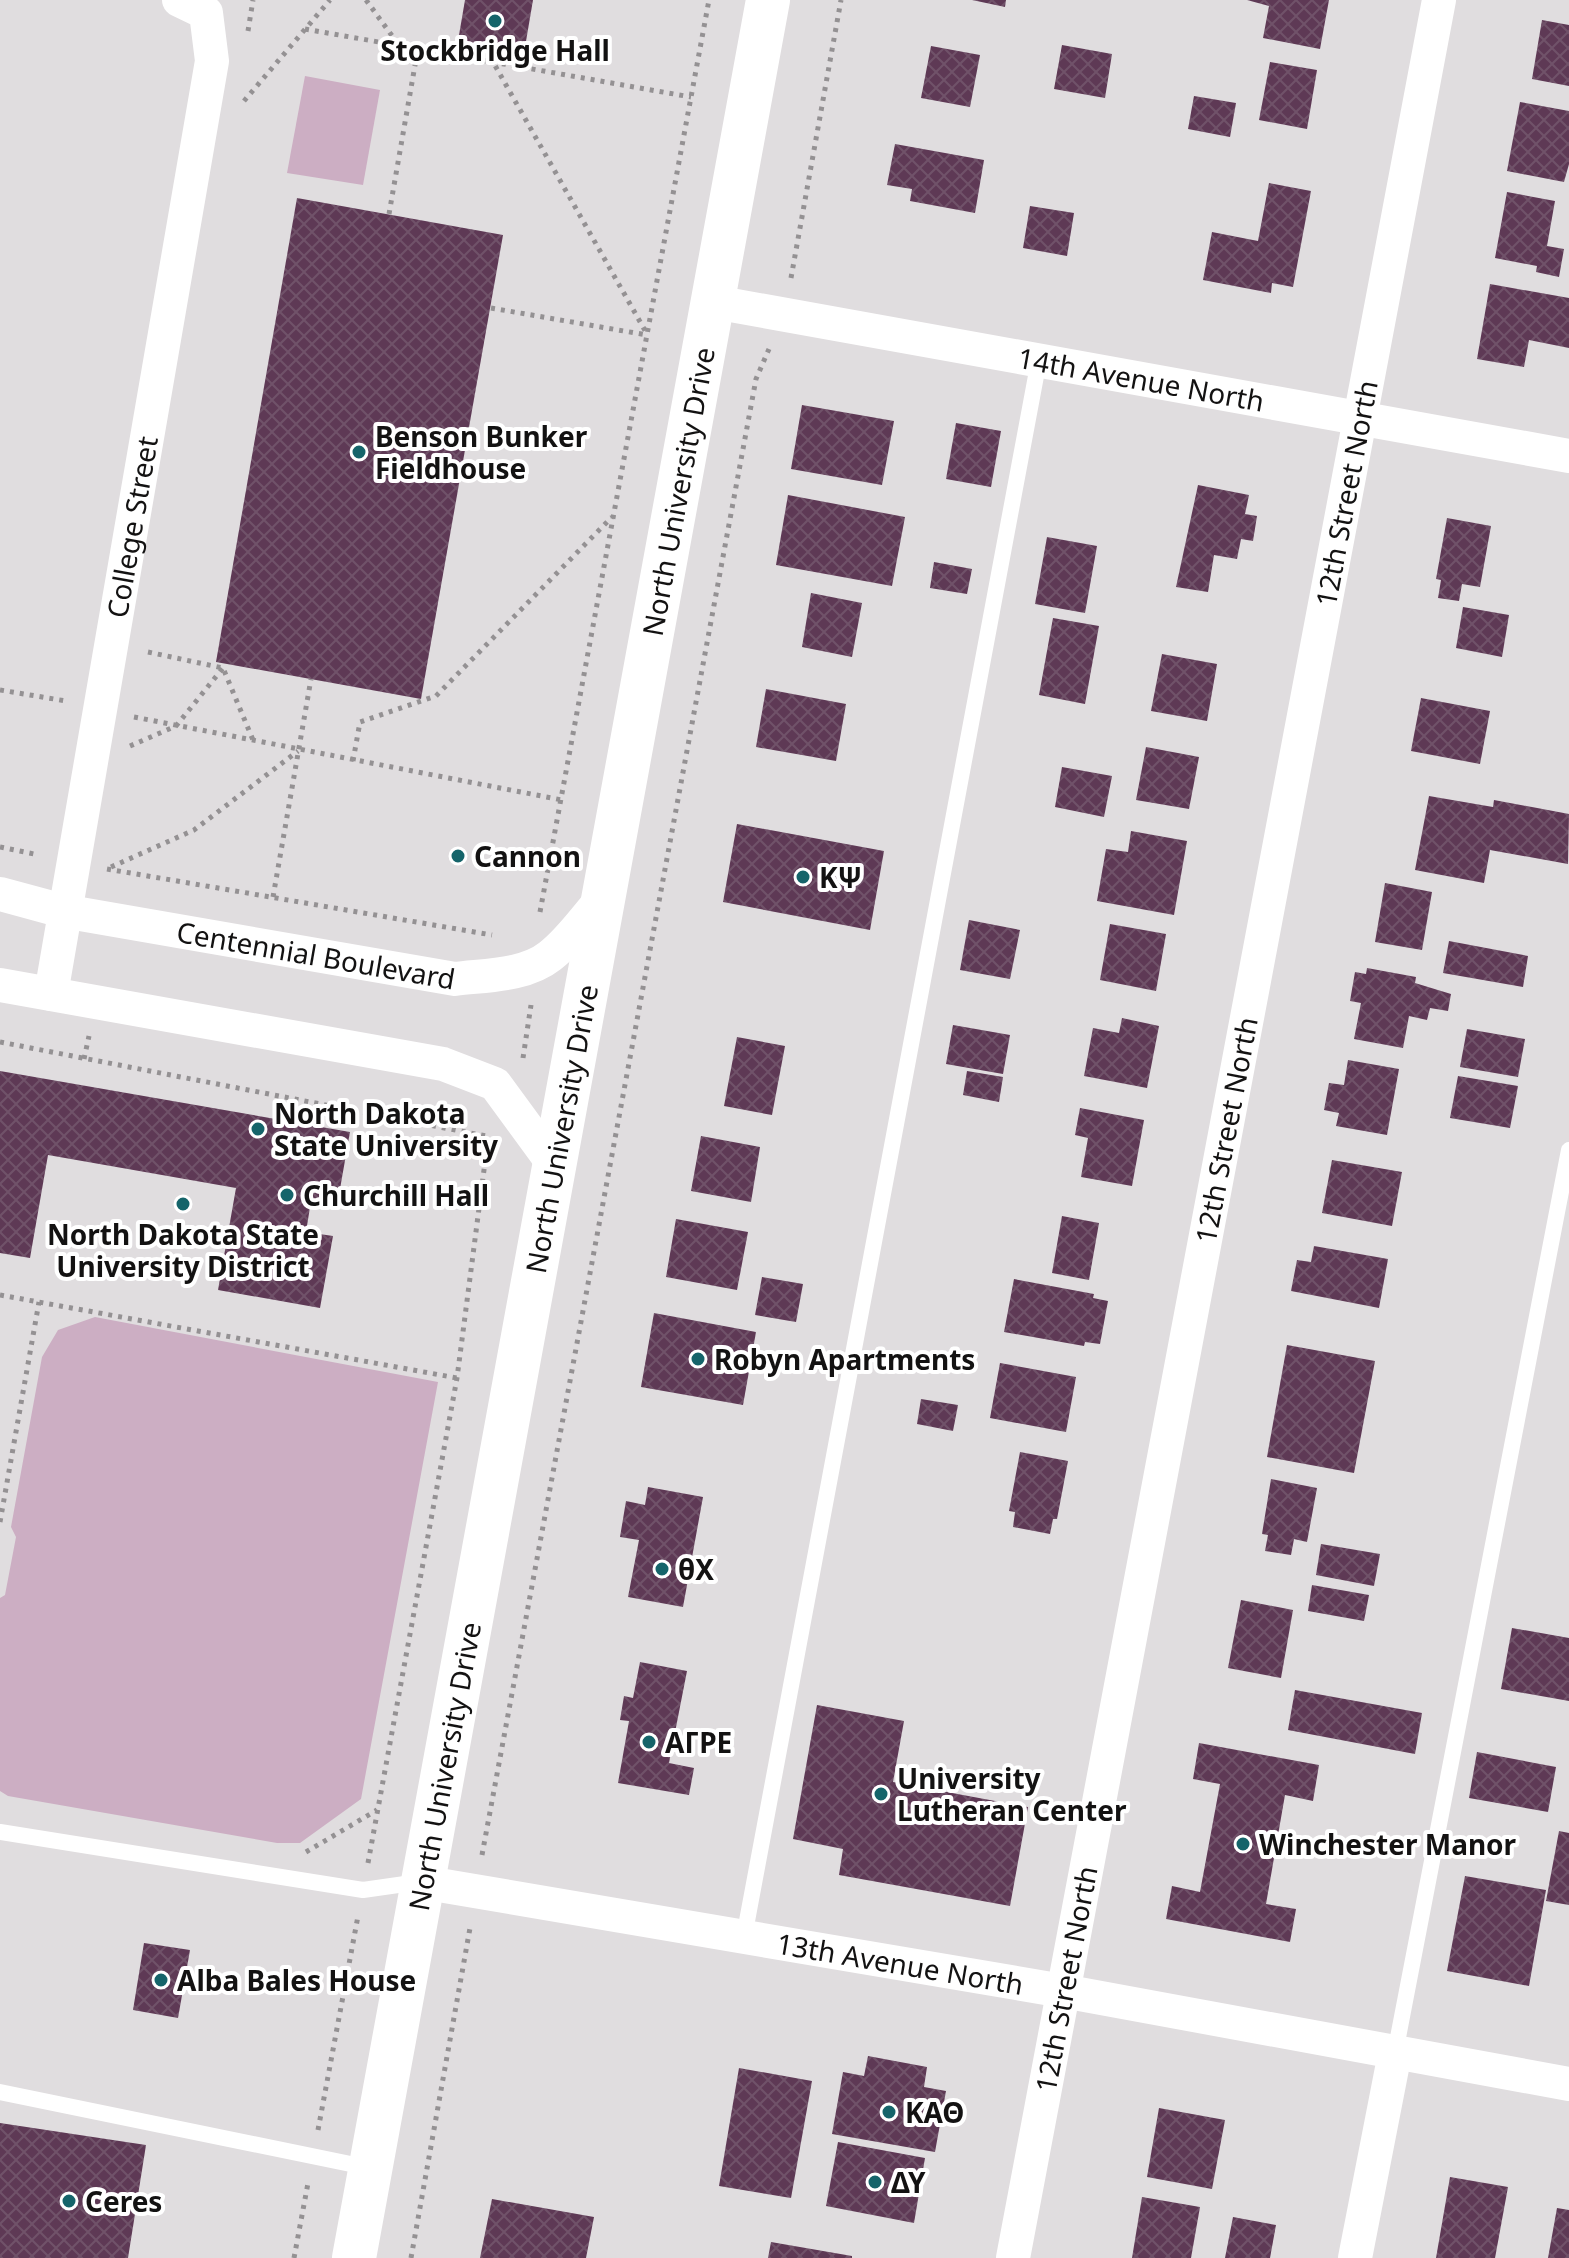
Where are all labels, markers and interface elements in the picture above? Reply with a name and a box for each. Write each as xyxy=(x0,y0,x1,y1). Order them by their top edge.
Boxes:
marker: Stockbridge Hall xyxy=(486,12,504,30)
place label: Stockbridge Hall xyxy=(380,31,610,69)
street label: 14th Avenue North xyxy=(1015,338,1267,420)
street label: North University Drive xyxy=(633,344,723,639)
street label: 12th Street North xyxy=(1306,377,1386,609)
place label: Benson Bunker Fieldhouse xyxy=(375,417,588,487)
street label: College Street xyxy=(97,433,166,621)
marker: Benson Bunker Fieldhouse xyxy=(350,443,368,461)
place label: Cannon xyxy=(474,837,581,875)
marker: Cannon xyxy=(449,847,467,865)
place label: ΚΨ xyxy=(819,858,862,896)
marker: ΚΨ xyxy=(794,868,812,886)
street label: Centennial Boulevard xyxy=(174,912,458,998)
street label: North University Drive xyxy=(516,981,606,1276)
street label: 12th Street North xyxy=(1186,1014,1266,1246)
place label: North Dakota State University xyxy=(274,1094,498,1164)
marker: North Dakota State University xyxy=(249,1120,267,1138)
place label: Churchill Hall xyxy=(303,1176,489,1214)
marker: Churchill Hall xyxy=(278,1186,296,1204)
marker: North Dakota State University District xyxy=(174,1195,192,1213)
place label: North Dakota State University District xyxy=(47,1215,319,1285)
place label: Robyn Apartments xyxy=(714,1340,975,1378)
marker: Robyn Apartments xyxy=(689,1350,707,1368)
place label: θΧ xyxy=(678,1550,714,1588)
marker: θΧ xyxy=(653,1560,671,1578)
street label: North University Drive xyxy=(399,1619,489,1914)
place label: ΑΓΡΕ xyxy=(665,1723,732,1761)
marker: ΑΓΡΕ xyxy=(640,1733,658,1751)
place label: University Lutheran Center xyxy=(897,1759,1127,1829)
marker: University Lutheran Center xyxy=(872,1785,890,1803)
place label: Winchester Manor xyxy=(1259,1825,1517,1863)
marker: Winchester Manor xyxy=(1234,1835,1252,1853)
street label: 12th Street North xyxy=(1026,1863,1106,2095)
street label: 13th Avenue North xyxy=(774,1924,1026,2003)
place label: Alba Bales House xyxy=(177,1961,416,1999)
marker: Alba Bales House xyxy=(152,1971,170,1989)
place label: ΚΑΘ xyxy=(905,2093,964,2131)
marker: ΚΑΘ xyxy=(880,2103,898,2121)
place label: ΔΥ xyxy=(891,2163,926,2201)
marker: ΔΥ xyxy=(866,2173,884,2191)
place label: Ceres xyxy=(85,2182,162,2220)
marker: Ceres xyxy=(60,2192,78,2210)

